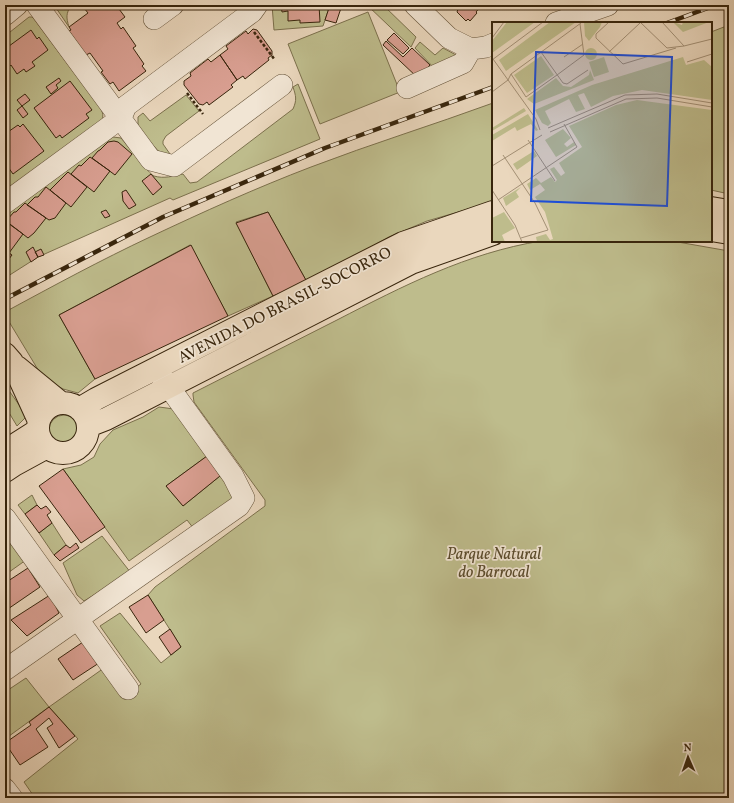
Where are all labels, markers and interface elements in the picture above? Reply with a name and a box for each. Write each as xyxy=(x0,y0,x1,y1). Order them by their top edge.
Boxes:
inset map xyxy=(492,22,712,242)
street label: AVENIDA DO BRASIL-SOCORRO xyxy=(174,242,396,369)
park label: Parque Natural do Barrocal xyxy=(447,544,541,584)
north arrow xyxy=(668,737,708,777)
text: N xyxy=(683,741,692,756)

